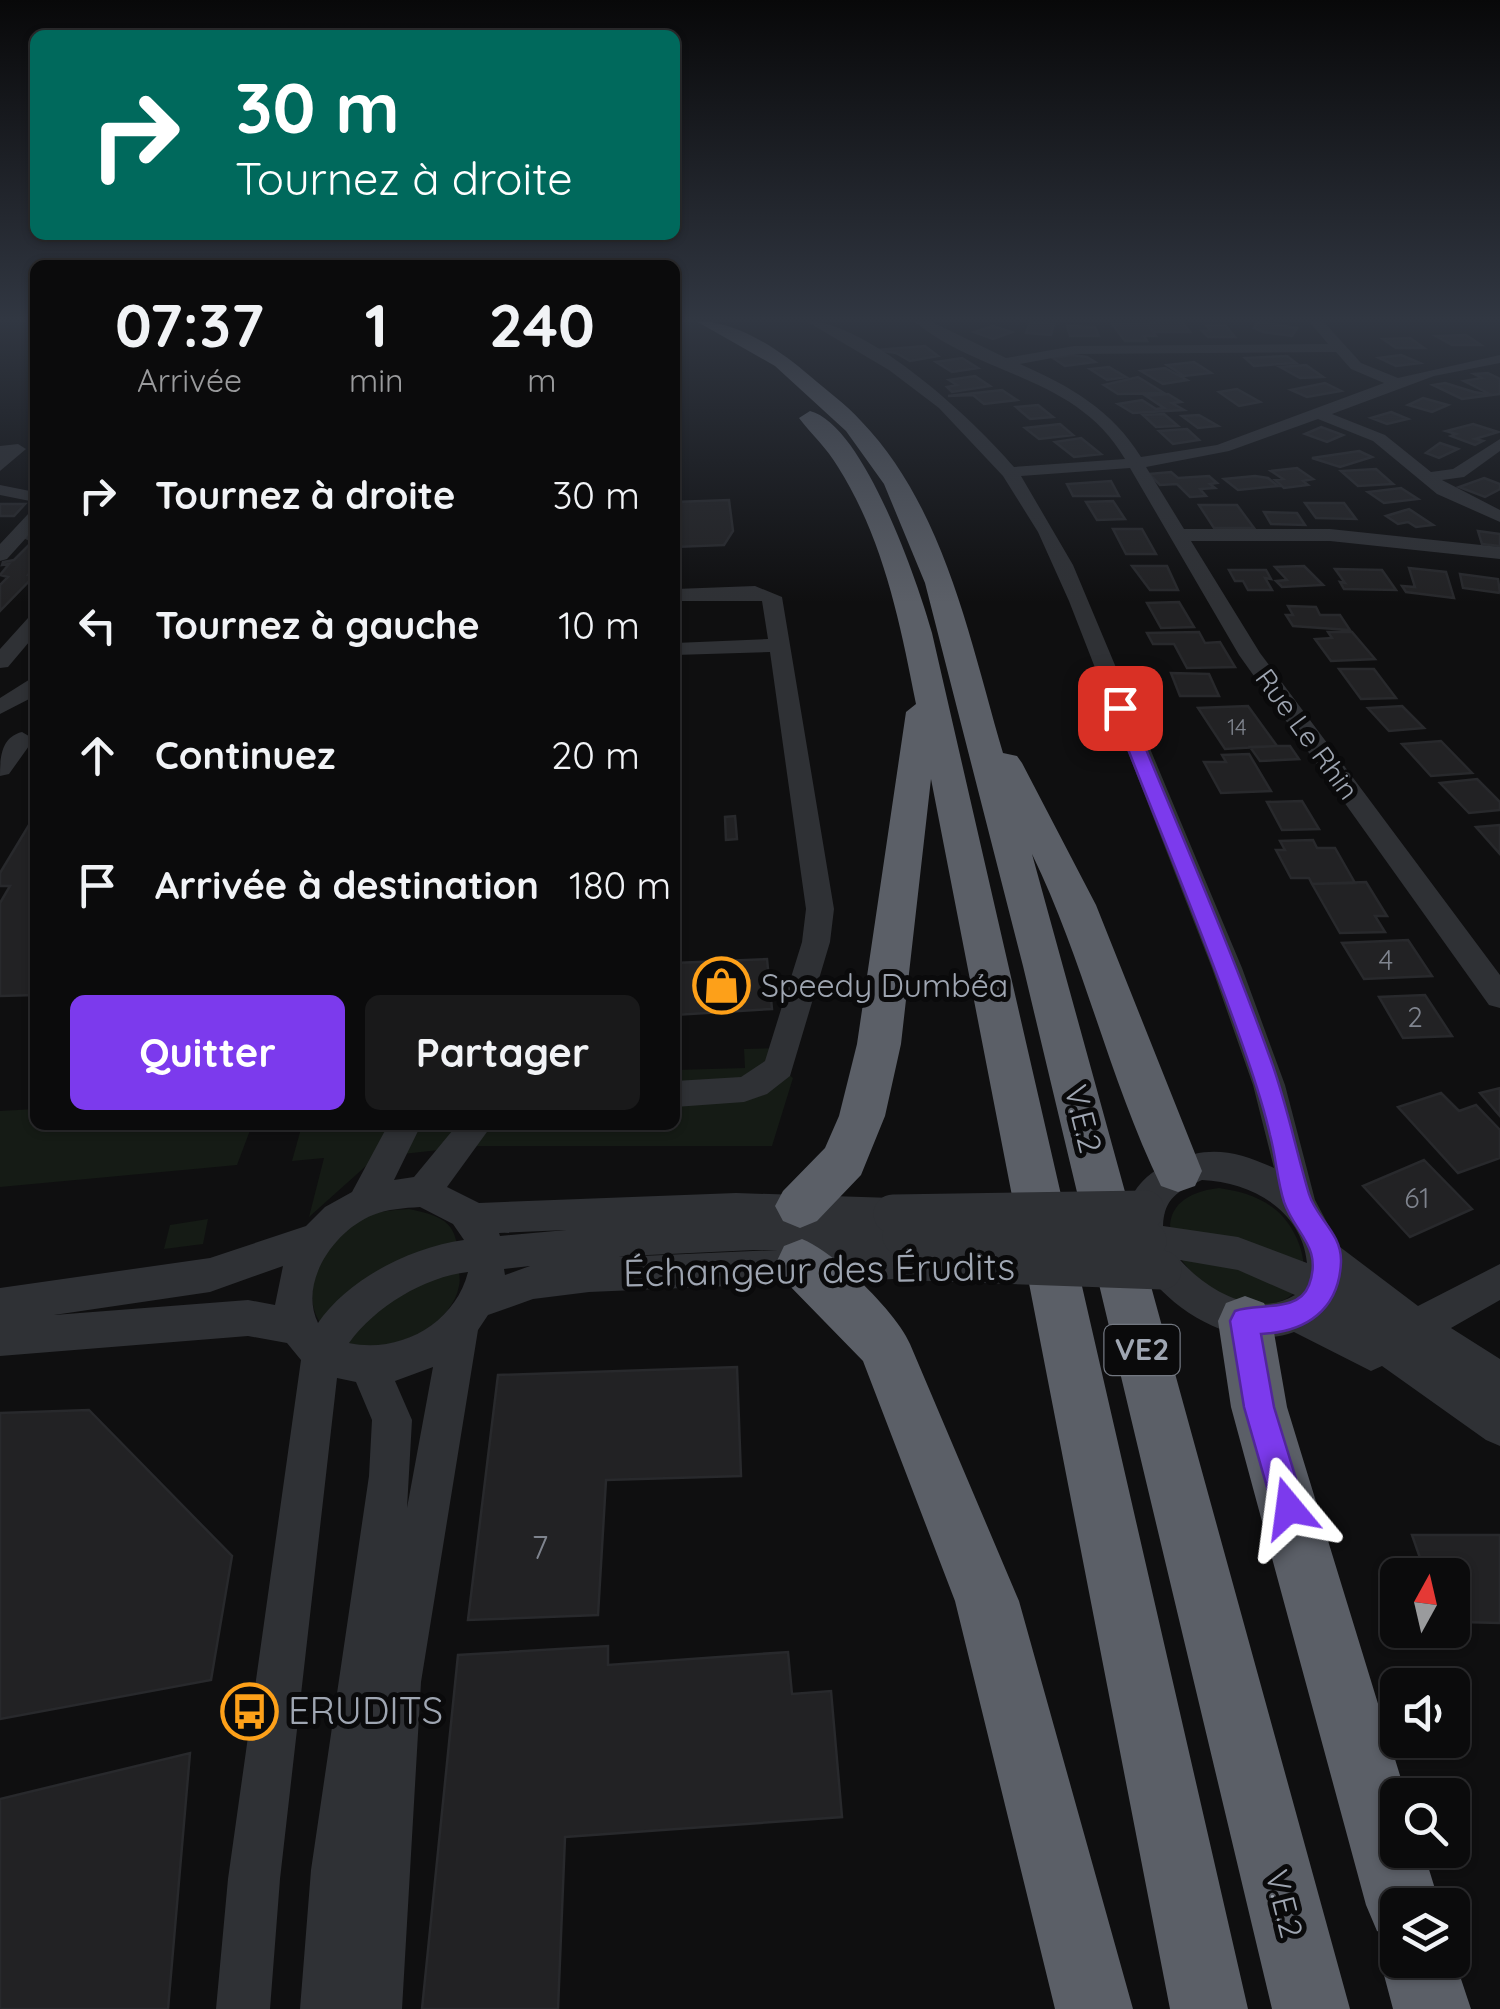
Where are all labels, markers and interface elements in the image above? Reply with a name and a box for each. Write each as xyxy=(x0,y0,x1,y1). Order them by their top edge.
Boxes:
text: 30 m xyxy=(235,63,400,151)
icon: right xyxy=(70,70,200,200)
text: Tournez à droite xyxy=(235,150,573,206)
text: 07:37 xyxy=(115,287,264,362)
text: 1 xyxy=(365,287,388,362)
text: 240 xyxy=(489,287,595,362)
text: Arrivée xyxy=(137,360,242,400)
text: min xyxy=(349,360,404,400)
text: m xyxy=(527,360,556,400)
icon: right xyxy=(70,468,125,523)
text: Tournez à droite xyxy=(155,471,455,519)
text: 30 m xyxy=(552,471,640,519)
icon: left xyxy=(70,598,125,653)
text: Tournez à gauche xyxy=(155,601,480,649)
text: 10 m xyxy=(558,601,640,649)
street label: Rue Le Rhin xyxy=(1248,661,1367,806)
pin xyxy=(1078,666,1163,751)
icon: arrive xyxy=(1093,681,1148,736)
house number: 14 xyxy=(1227,713,1247,741)
icon: ahead xyxy=(70,728,125,783)
text: Continuez xyxy=(155,731,335,779)
text: 20 m xyxy=(551,731,640,779)
icon: arrive xyxy=(70,858,125,913)
text: Arrivée à destination xyxy=(155,861,539,909)
text: 180 m xyxy=(569,861,671,909)
house number: 4 xyxy=(1379,942,1393,977)
shop icon: Speedy Dumbéa xyxy=(692,956,752,1016)
place label: Speedy Dumbéa xyxy=(761,965,1008,1005)
button: Quitter xyxy=(70,995,345,1110)
button: Partager xyxy=(365,995,640,1110)
house number: 2 xyxy=(1407,999,1423,1034)
street label: V.E.2 xyxy=(1056,1081,1112,1157)
house number: 61 xyxy=(1404,1180,1430,1215)
street label: Échangeur des Érudits xyxy=(623,1242,1015,1296)
road number: VE2 xyxy=(1104,1325,1180,1375)
position arrow xyxy=(1237,1456,1341,1560)
house number: 7 xyxy=(532,1527,548,1567)
north arrow xyxy=(1380,1558,1470,1648)
map controls xyxy=(1380,1558,1470,1978)
button: sound xyxy=(1380,1668,1470,1758)
bus stop icon: ERUDITS xyxy=(219,1681,279,1741)
place label: ERUDITS xyxy=(288,1686,443,1734)
button: search xyxy=(1380,1778,1470,1868)
street label: V.E.2 xyxy=(1257,1866,1313,1942)
button: layers xyxy=(1380,1888,1470,1978)

